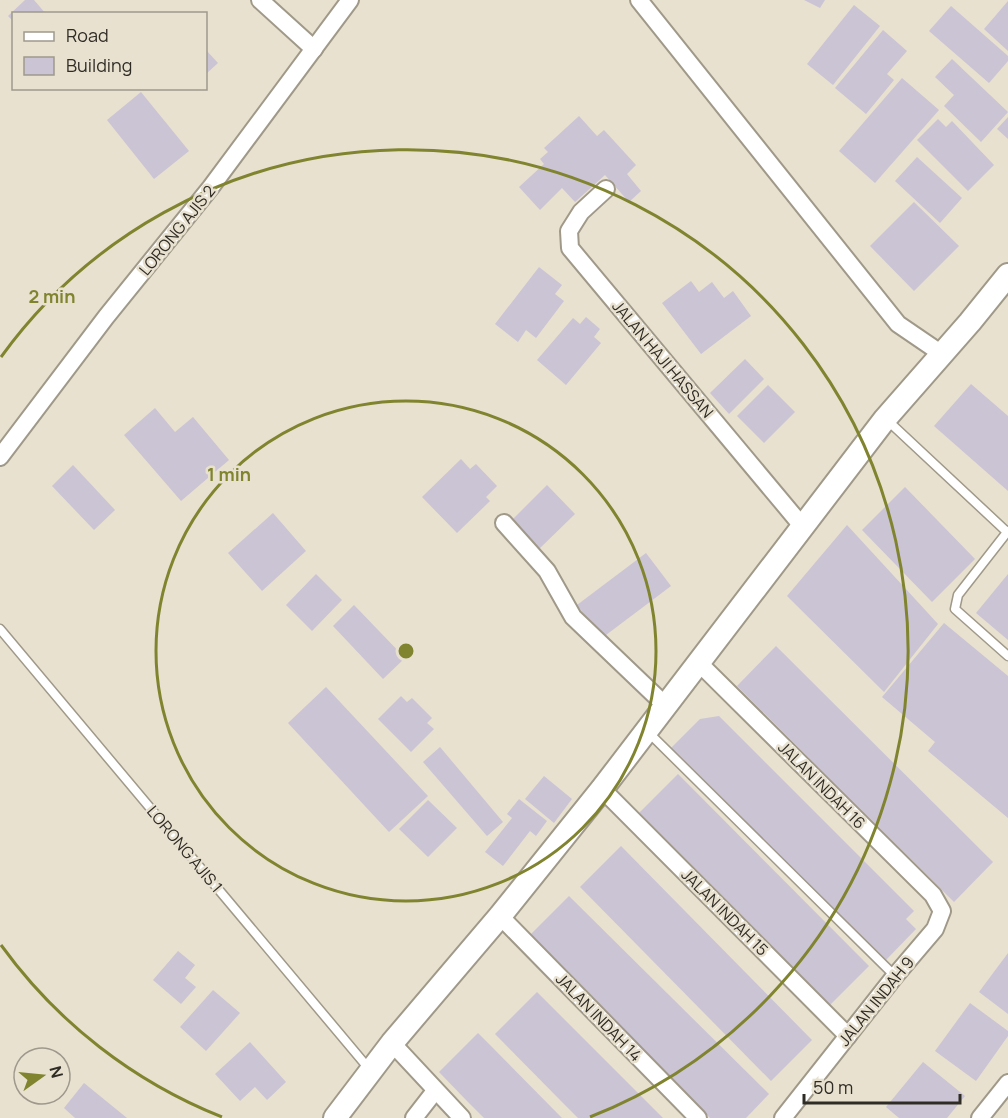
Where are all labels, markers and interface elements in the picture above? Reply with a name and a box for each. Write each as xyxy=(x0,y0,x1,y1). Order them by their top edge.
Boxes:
legend xyxy=(12,12,207,90)
text: Road xyxy=(66,23,109,47)
text: Building xyxy=(66,53,132,77)
street label: LORONG AJIS 2 xyxy=(134,180,220,280)
text: 2 min xyxy=(29,284,75,308)
street label: JALAN HAJI HASSAN xyxy=(607,296,719,422)
text: 1 min xyxy=(207,462,251,486)
centre of rings xyxy=(396,641,416,661)
street label: JALAN INDAH 16 xyxy=(773,736,871,834)
street label: LORONG AJIS 1 xyxy=(142,801,228,897)
street label: JALAN INDAH 15 xyxy=(677,864,773,960)
street label: JALAN INDAH 9 xyxy=(833,952,919,1050)
street label: JALAN INDAH 14 xyxy=(551,968,647,1066)
north arrow xyxy=(12,1046,72,1106)
text: N xyxy=(44,1064,69,1081)
scale bar xyxy=(804,1067,960,1105)
text: 50 m xyxy=(813,1075,853,1099)

